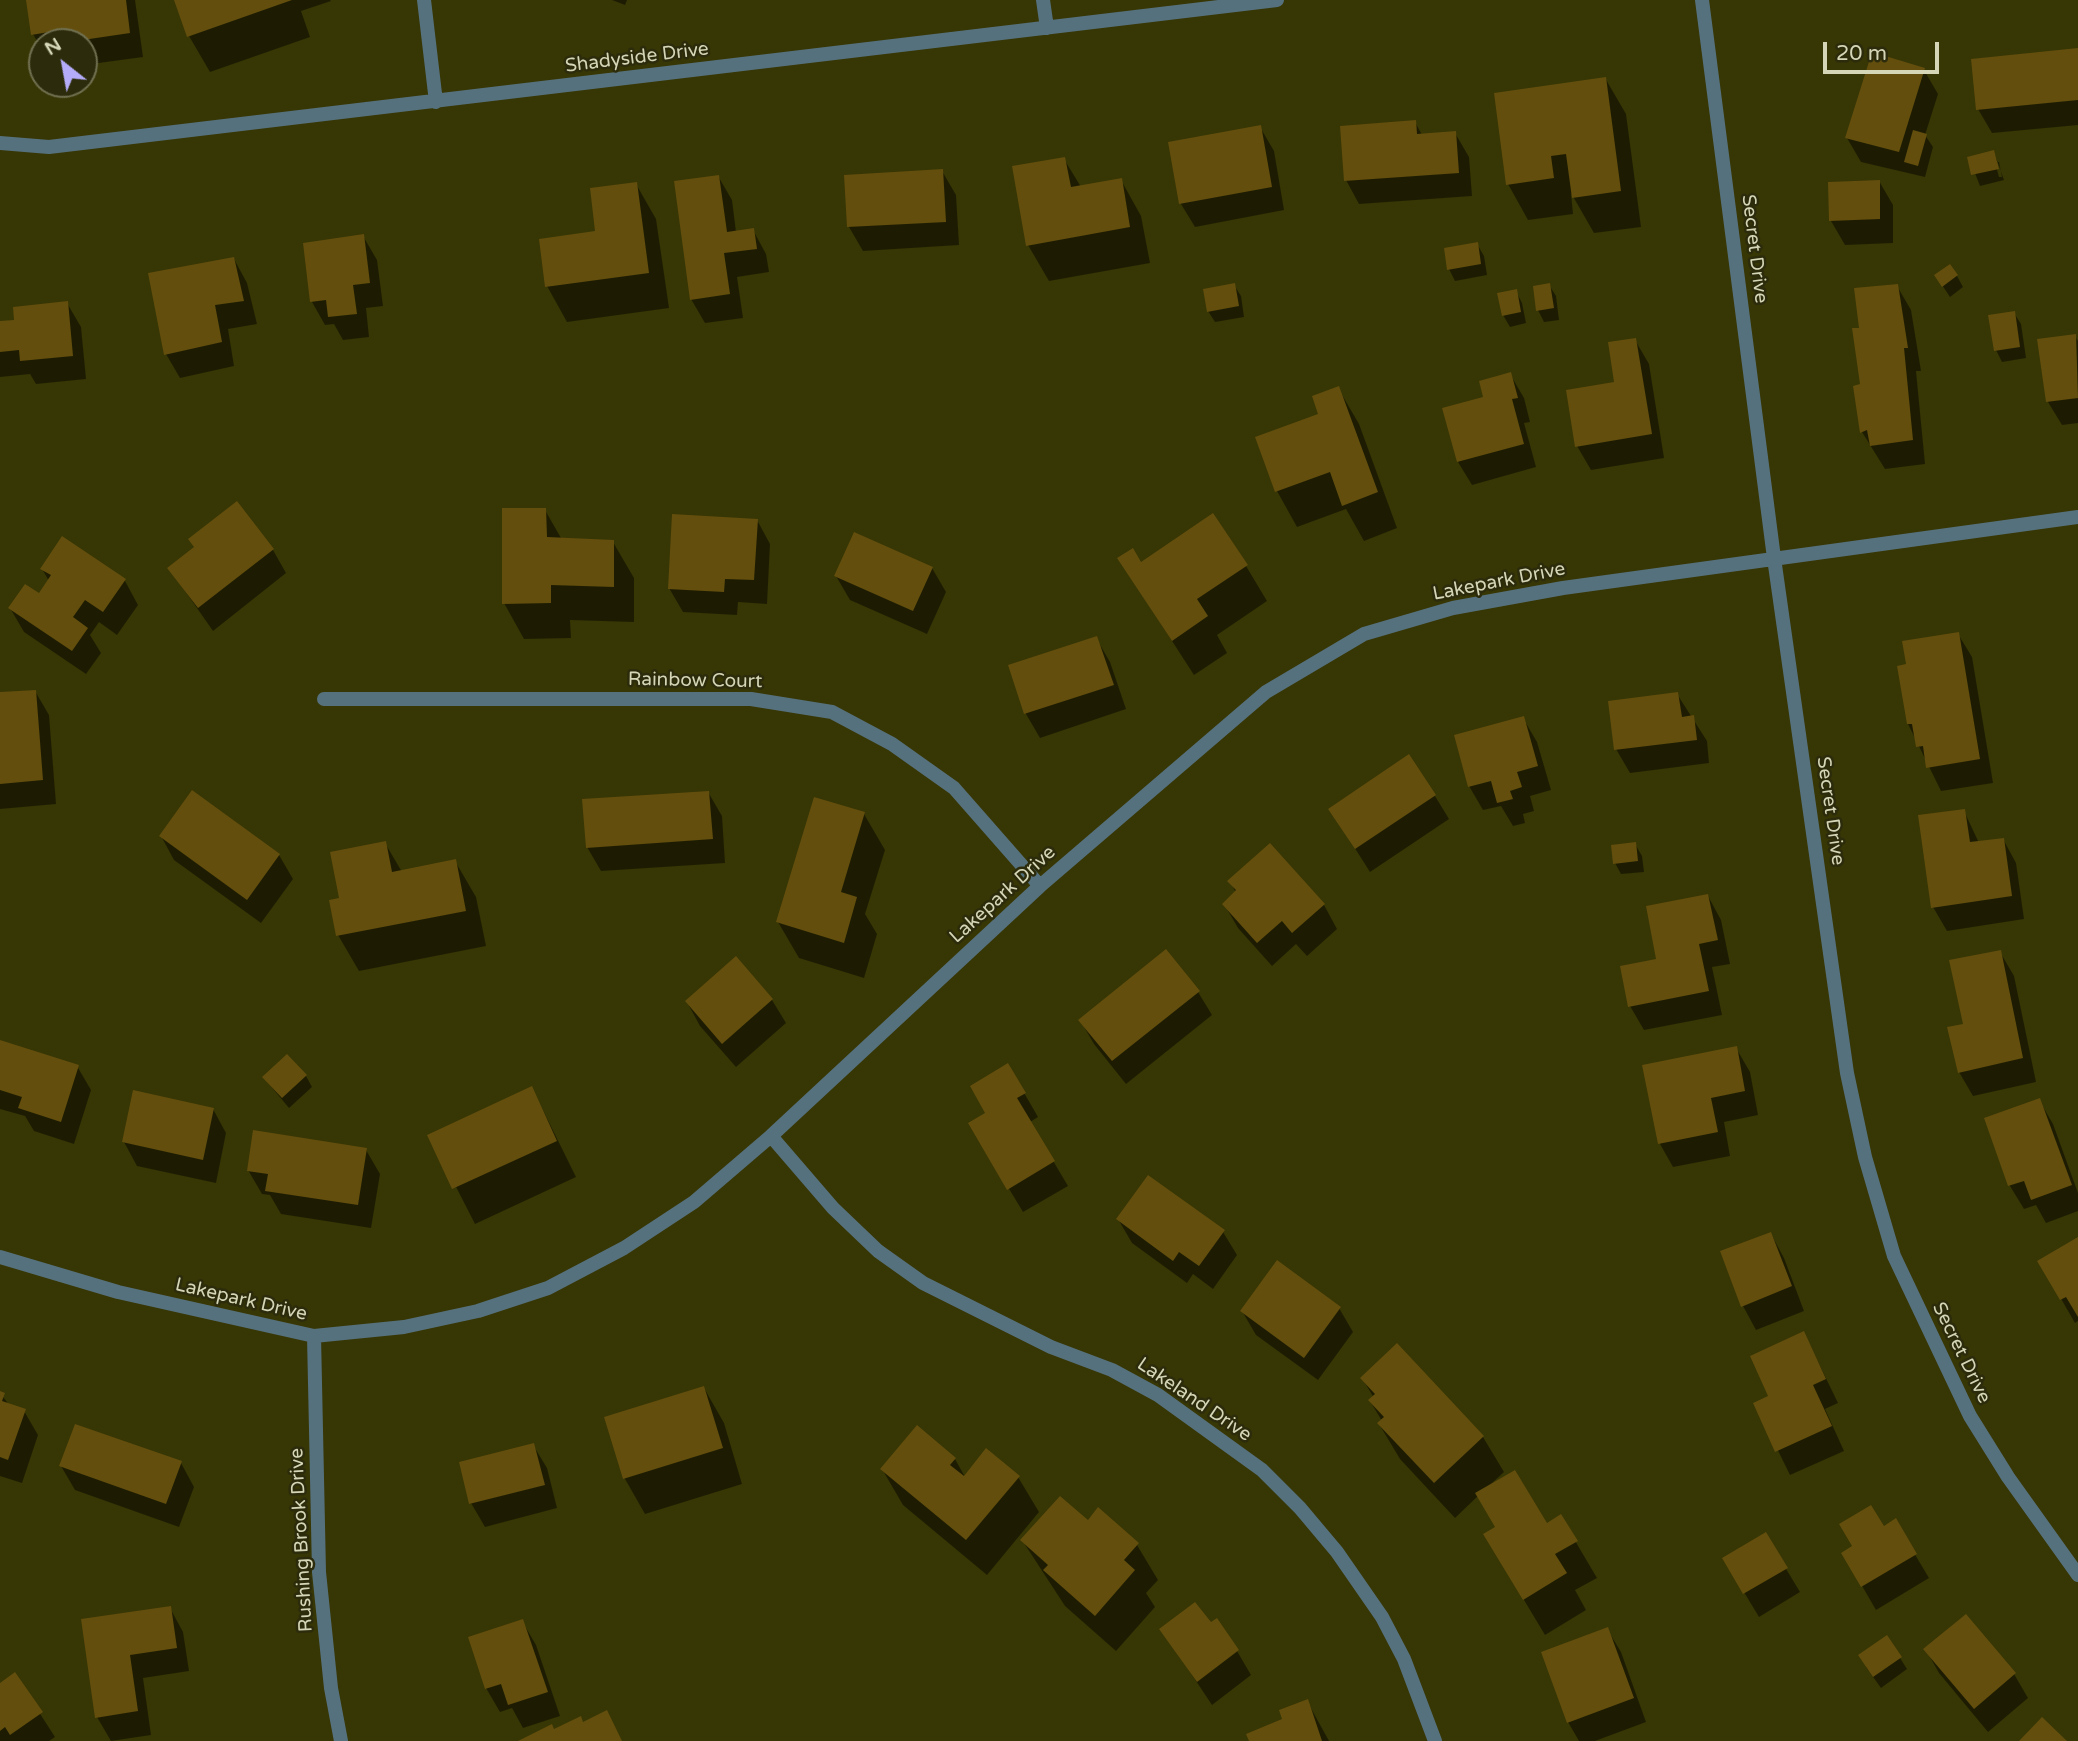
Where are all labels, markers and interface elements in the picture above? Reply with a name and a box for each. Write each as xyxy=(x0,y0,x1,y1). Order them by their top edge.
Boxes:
north arrow xyxy=(28,28,98,98)
scale bar xyxy=(1826,28,1941,72)
text: N xyxy=(41,33,65,60)
street label: Shadyside Drive xyxy=(564,38,710,78)
text: 20 m xyxy=(1836,41,1887,66)
street label: Secret Drive xyxy=(1736,193,1772,305)
street label: Lakepark Drive xyxy=(1431,558,1567,606)
street label: Rainbow Court xyxy=(628,668,762,694)
street label: Secret Drive xyxy=(1811,755,1849,867)
street label: Lakepark Drive xyxy=(945,841,1061,949)
street label: Lakepark Drive xyxy=(173,1274,309,1326)
street label: Secret Drive xyxy=(1927,1299,1995,1407)
street label: Lakeland Drive xyxy=(1132,1353,1256,1447)
street label: Rushing Brook Drive xyxy=(286,1447,318,1633)

